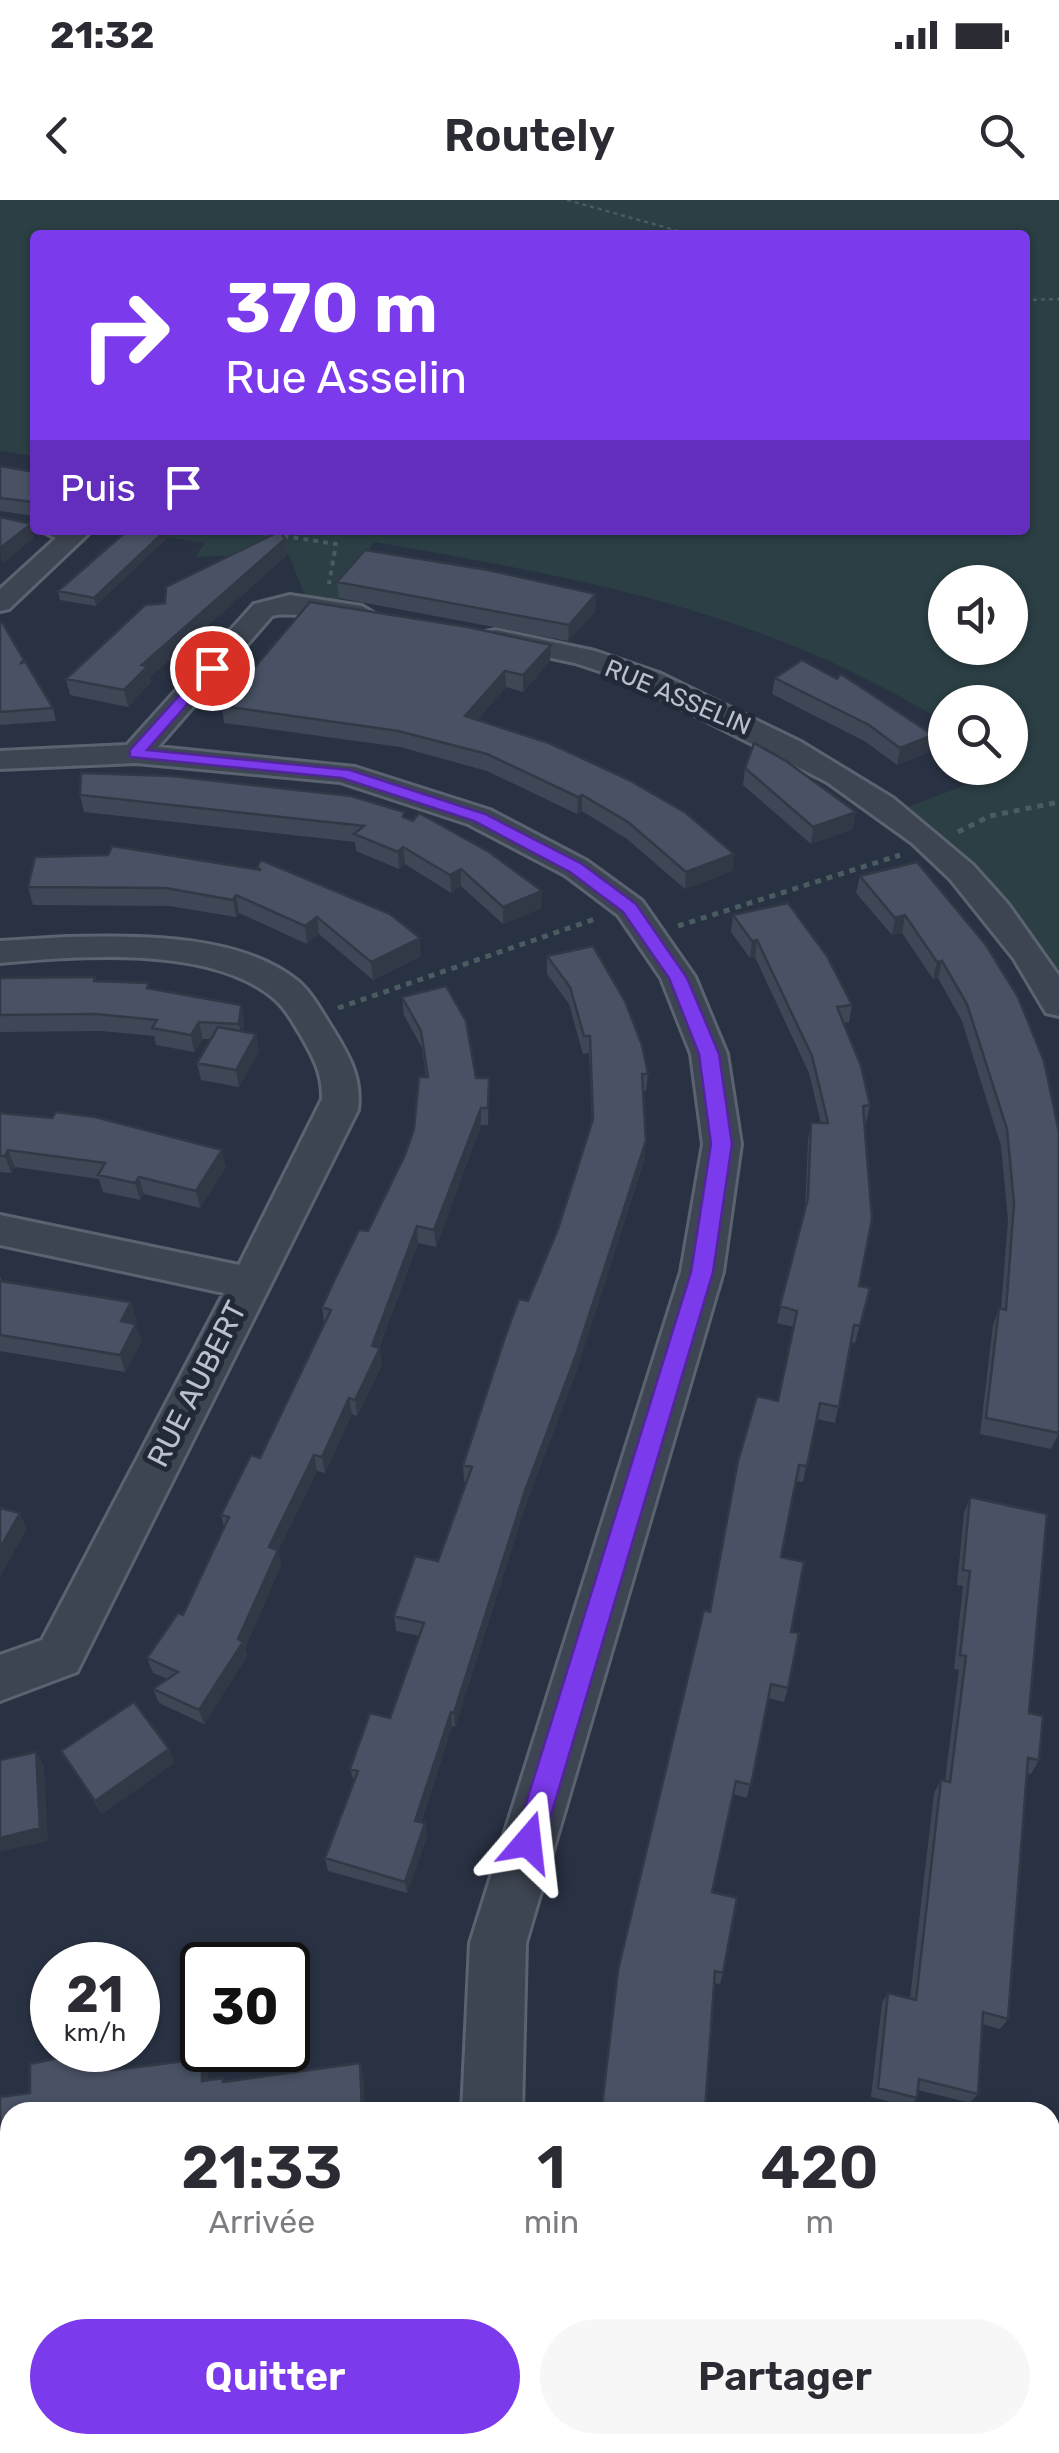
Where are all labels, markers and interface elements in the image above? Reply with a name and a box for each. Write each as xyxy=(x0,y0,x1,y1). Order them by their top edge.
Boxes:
text: 21:32 xyxy=(50,12,154,58)
icon: back xyxy=(30,108,85,163)
icon: search xyxy=(974,108,1029,163)
text: Routely xyxy=(444,109,615,162)
text: 370 m xyxy=(225,267,438,350)
icon: right xyxy=(60,270,190,400)
text: Rue Asselin xyxy=(225,351,467,404)
icon: arrive xyxy=(156,460,211,515)
text: Puis xyxy=(60,465,136,511)
map controls xyxy=(928,565,1028,785)
button: sound xyxy=(928,565,1028,665)
pin xyxy=(170,626,255,711)
icon: arrive xyxy=(185,641,240,696)
street label: RUE ASSELIN xyxy=(601,653,755,741)
button: search xyxy=(928,685,1028,785)
street label: RUE AUBERT xyxy=(140,1295,254,1473)
position arrow xyxy=(476,1790,580,1894)
speed limit sign: 30 xyxy=(180,1942,310,2072)
text: 21 xyxy=(66,1965,124,2025)
text: km/h xyxy=(64,2018,126,2047)
text: 21:33 xyxy=(181,2132,342,2203)
text: 1 xyxy=(537,2132,566,2203)
text: 420 xyxy=(761,2132,879,2203)
text: Arrivée xyxy=(209,2203,315,2241)
text: min xyxy=(524,2203,579,2241)
text: m xyxy=(805,2203,834,2241)
button: Quitter xyxy=(30,2319,520,2434)
button: Partager xyxy=(540,2319,1030,2434)

